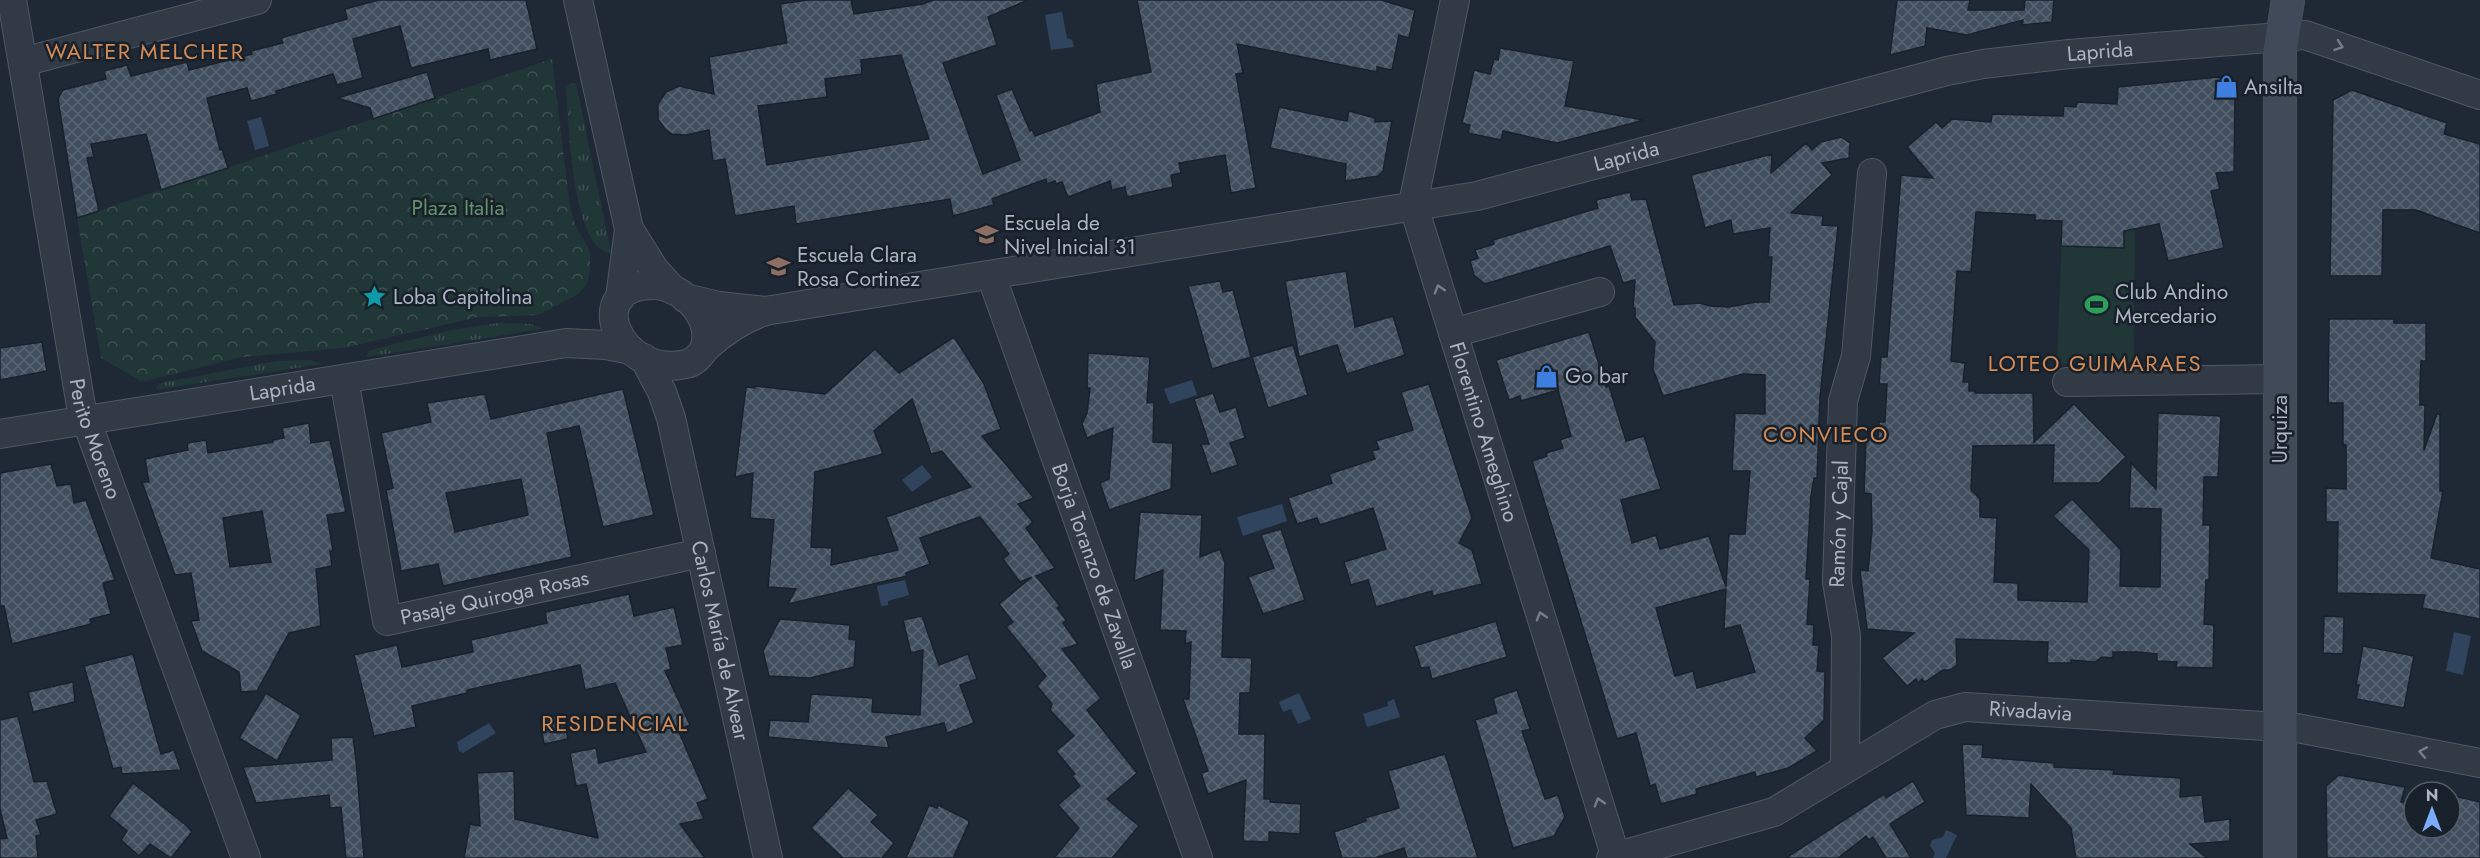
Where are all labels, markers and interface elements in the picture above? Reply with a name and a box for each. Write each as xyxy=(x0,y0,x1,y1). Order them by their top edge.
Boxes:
street label: Laprida xyxy=(2066,34,2134,69)
district label: WALTER MELCHER xyxy=(45,35,245,67)
one-way arrow xyxy=(2333,39,2344,52)
place label: Ansilta xyxy=(2244,72,2303,102)
shop icon: Ansilta xyxy=(2213,74,2239,100)
street label: Laprida xyxy=(1590,133,1662,179)
park label: Plaza Italia xyxy=(411,193,505,223)
place label: Escuela de Nivel Inicial 31 xyxy=(1004,208,1136,262)
school or university icon: Escuela de Nivel Inicial 31 xyxy=(973,222,999,248)
place label: Escuela Clara Rosa Cortinez xyxy=(797,240,920,294)
school or university icon: Escuela Clara Rosa Cortinez xyxy=(766,254,792,280)
place label: Club Andino Mercedario xyxy=(2115,277,2228,331)
place label: Loba Capitolina xyxy=(393,282,532,312)
place icon: Loba Capitolina xyxy=(362,284,388,310)
one-way arrow xyxy=(1434,284,1447,295)
sports icon: Club Andino Mercedario xyxy=(2084,291,2110,317)
street label: Florentino Ameghino xyxy=(1442,338,1526,526)
district label: LOTEO GUIMARAES xyxy=(1988,347,2202,379)
place label: Go bar xyxy=(1565,361,1629,391)
shop icon: Go bar xyxy=(1534,363,1560,389)
street label: Laprida xyxy=(247,369,317,409)
street label: Perito Moreno xyxy=(62,376,129,503)
street label: Urquiza xyxy=(2265,395,2295,463)
district label: CONVIECO xyxy=(1763,418,1889,450)
street label: Borja Toranzo de Zavalla xyxy=(1044,459,1145,673)
street label: Ramón y Cajal xyxy=(1822,460,1856,588)
street label: Carlos María de Alvear xyxy=(683,538,757,744)
street label: Pasaje Quiroga Rosas xyxy=(398,563,592,633)
one-way arrow xyxy=(1536,611,1548,622)
street label: Rivadavia xyxy=(1988,694,2073,729)
district label: RESIDENCIAL xyxy=(541,707,689,739)
one-way arrow xyxy=(2418,746,2428,759)
north arrow xyxy=(2402,780,2462,840)
text: N xyxy=(2426,784,2438,807)
one-way arrow xyxy=(1594,797,1606,808)

